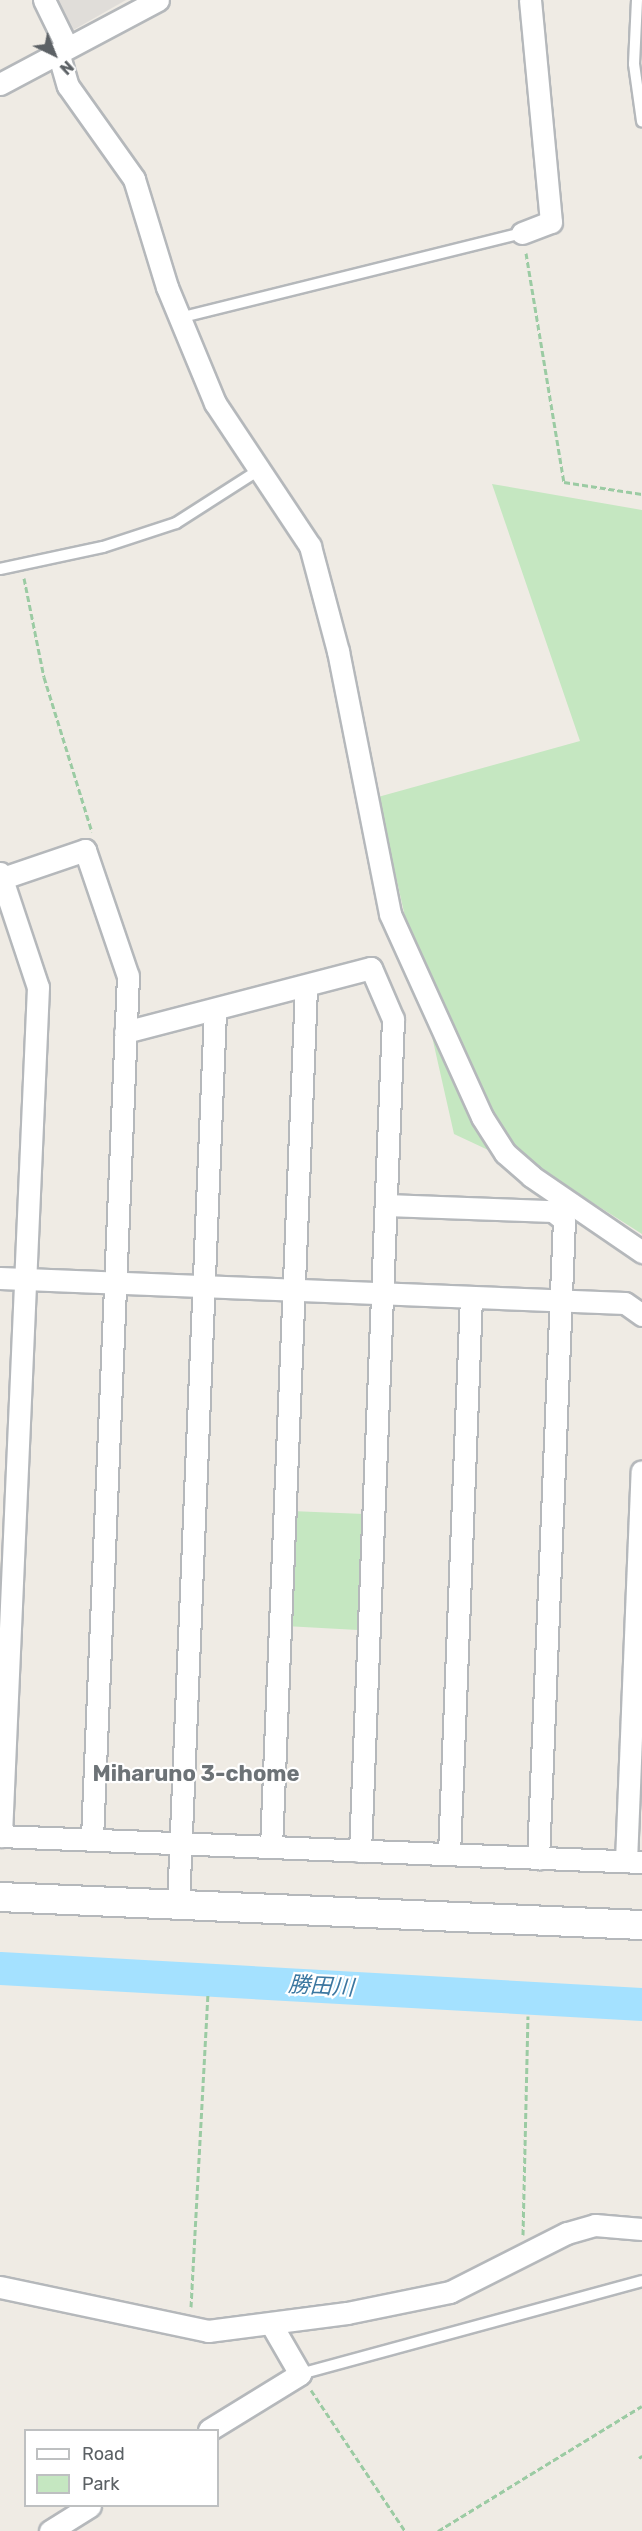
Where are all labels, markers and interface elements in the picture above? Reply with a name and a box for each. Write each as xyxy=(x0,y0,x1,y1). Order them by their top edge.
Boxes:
north arrow xyxy=(24,24,84,84)
text: N xyxy=(56,57,77,78)
district label: Miharuno 3-chome xyxy=(92,1761,300,1787)
water label: 勝田川 xyxy=(287,1971,355,2001)
legend xyxy=(24,2429,219,2507)
text: Road xyxy=(82,2443,125,2465)
text: Park xyxy=(82,2473,119,2495)

